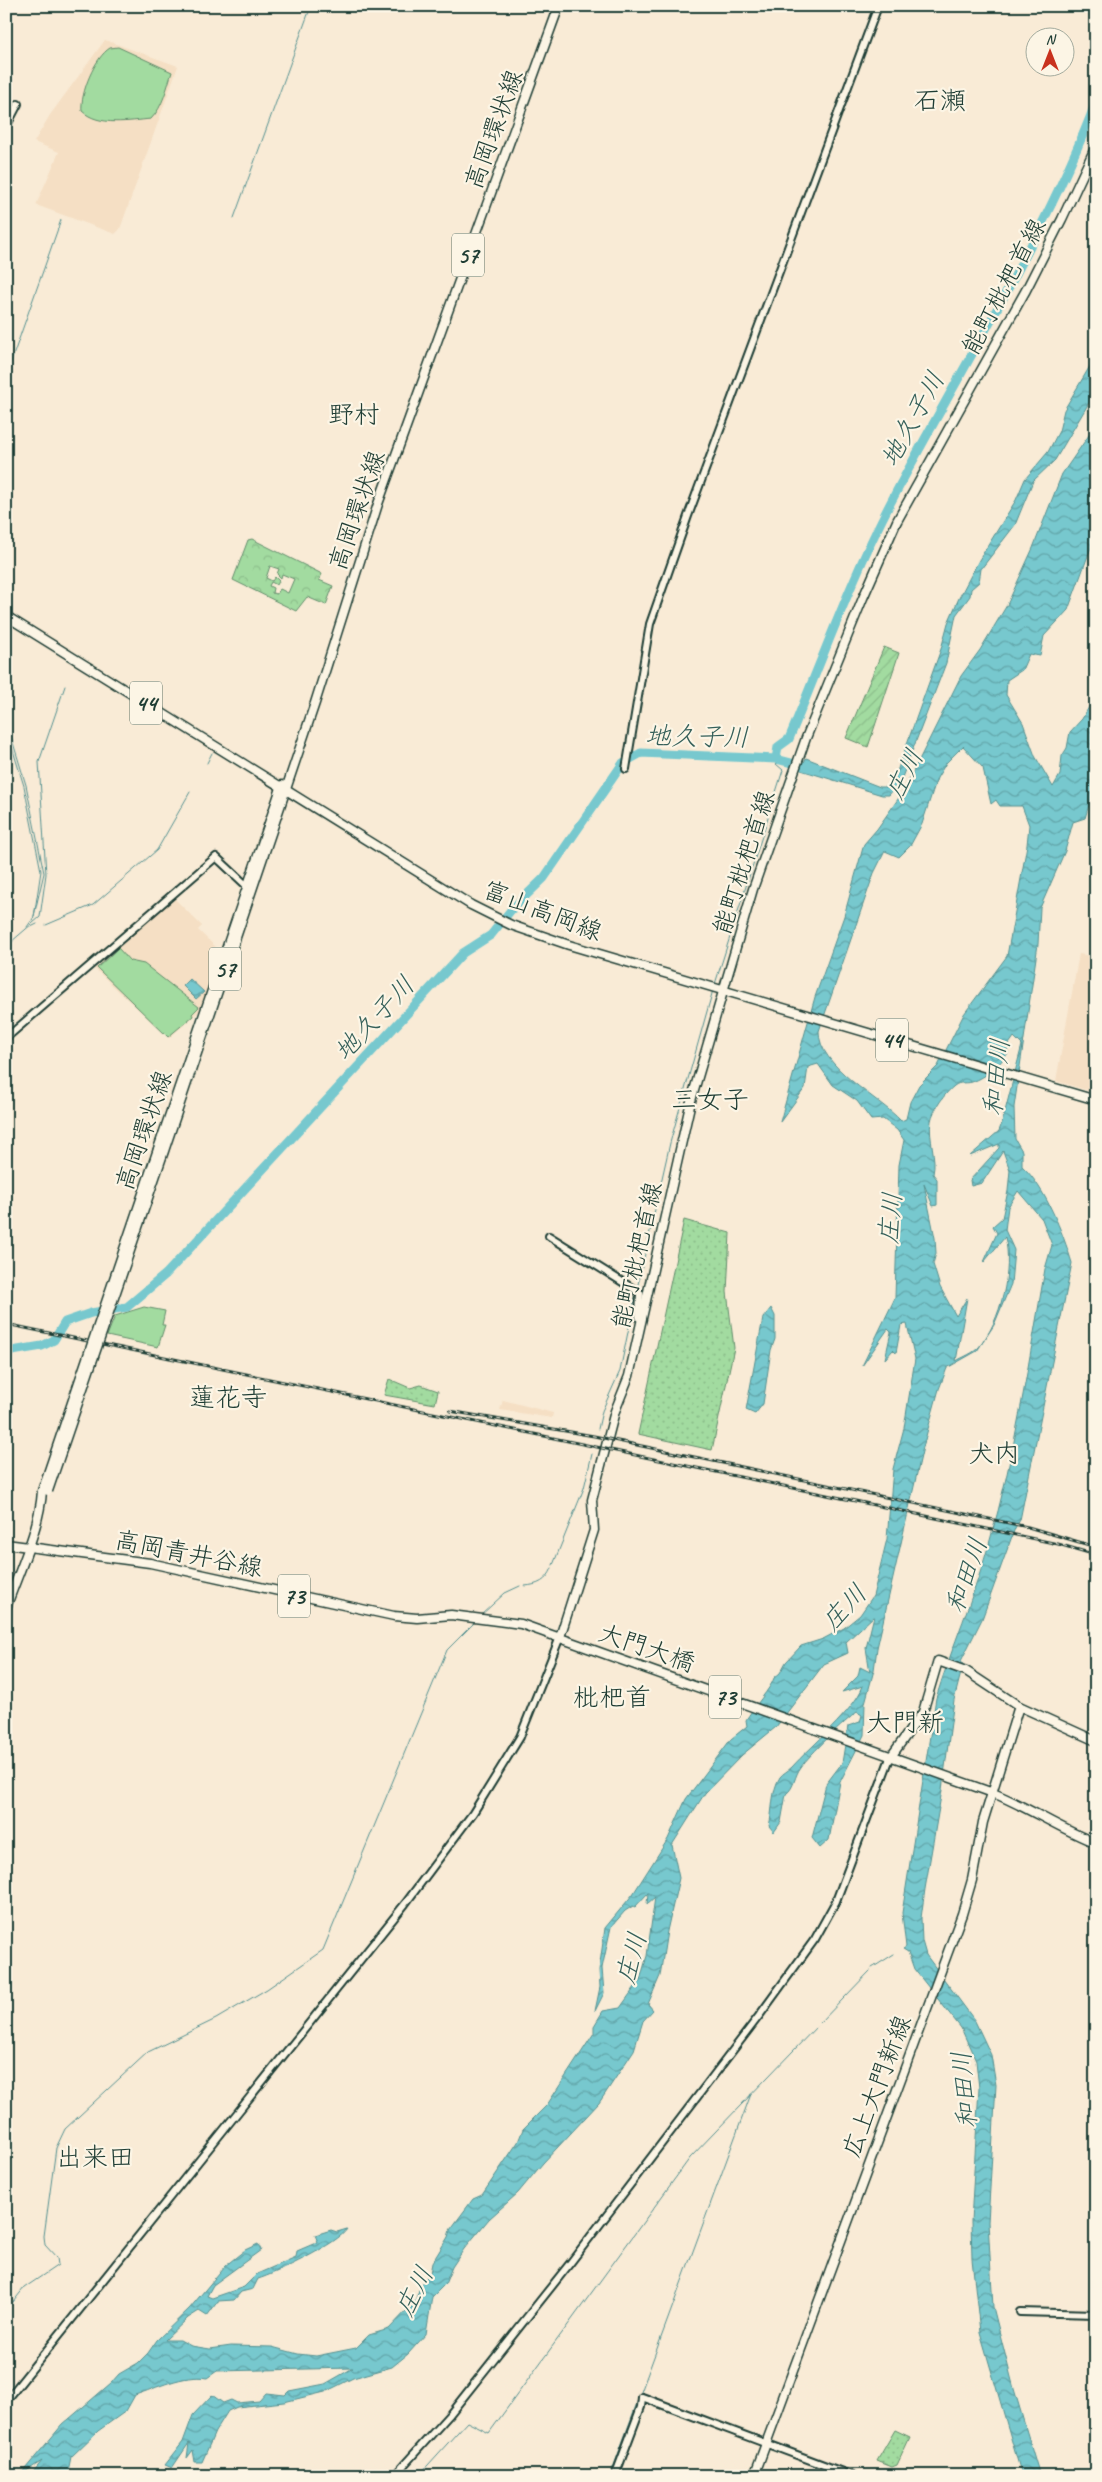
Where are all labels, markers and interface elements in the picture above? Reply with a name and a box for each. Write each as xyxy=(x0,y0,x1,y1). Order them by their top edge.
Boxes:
north arrow xyxy=(1024,28,1074,78)
text: N xyxy=(1046,31,1057,48)
street label: 高岡環状線 xyxy=(458,65,530,194)
district label: 石瀬 xyxy=(914,84,966,117)
street label: 能町枇杷首線 xyxy=(955,213,1053,360)
road number: 57 xyxy=(452,234,484,276)
water label: 地久子川 xyxy=(873,366,952,473)
district label: 野村 xyxy=(328,398,380,431)
street label: 高岡環状線 xyxy=(321,446,392,575)
road number: 44 xyxy=(130,681,162,724)
water label: 地久子川 xyxy=(645,719,749,754)
water label: 庄川 xyxy=(878,744,931,805)
street label: 能町枇杷首線 xyxy=(706,786,782,939)
street label: 富山高岡線 xyxy=(479,874,607,948)
road number: 57 xyxy=(209,948,241,991)
water label: 地久子川 xyxy=(327,969,422,1068)
road number: 44 xyxy=(876,1018,908,1062)
water label: 和田川 xyxy=(976,1037,1017,1118)
street label: 高岡環状線 xyxy=(108,1066,179,1195)
district label: 三女子 xyxy=(671,1083,749,1116)
street label: 能町枇杷首線 xyxy=(605,1179,669,1332)
water label: 庄川 xyxy=(872,1191,909,1245)
district label: 蓮花寺 xyxy=(189,1381,267,1414)
district label: 犬内 xyxy=(968,1437,1020,1470)
street label: 高岡青井谷線 xyxy=(112,1524,265,1584)
water label: 和田川 xyxy=(938,1533,995,1617)
road number: 73 xyxy=(278,1574,310,1618)
water label: 庄川 xyxy=(815,1577,874,1638)
street label: 大門大橋 xyxy=(594,1617,699,1679)
road number: 73 xyxy=(709,1675,741,1718)
district label: 枇杷首 xyxy=(573,1681,651,1714)
district label: 大門新 xyxy=(866,1706,944,1739)
water label: 庄川 xyxy=(609,1929,654,1988)
street label: 広上大門新線 xyxy=(835,2011,919,2162)
water label: 和田川 xyxy=(945,2050,984,2130)
district label: 出来田 xyxy=(56,2141,134,2174)
water label: 庄川 xyxy=(388,2261,441,2322)

